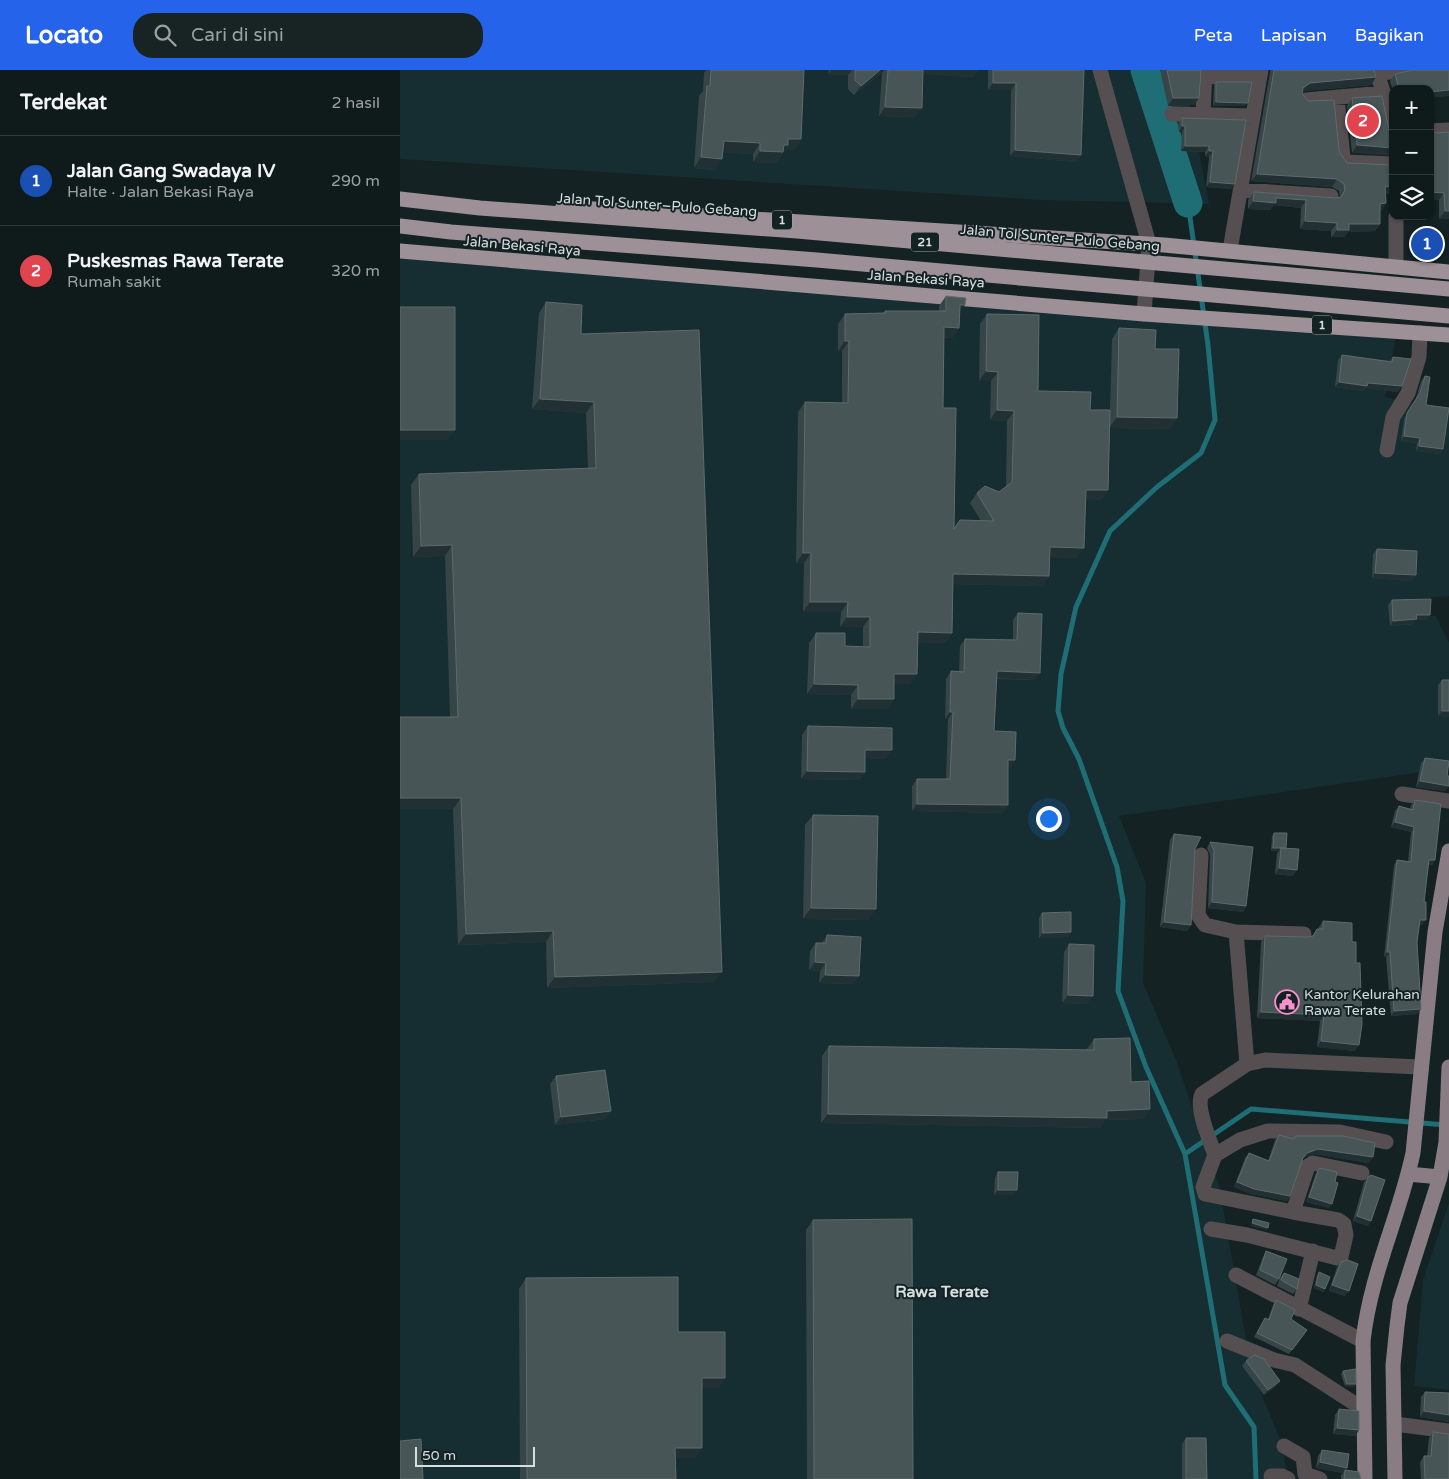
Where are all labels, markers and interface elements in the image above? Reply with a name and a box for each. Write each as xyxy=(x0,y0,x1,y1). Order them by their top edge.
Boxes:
search box xyxy=(133,13,483,58)
text: Locato xyxy=(25,21,103,50)
icon: search xyxy=(151,21,179,49)
text: Cari di sini xyxy=(191,24,284,46)
text: Peta xyxy=(1194,24,1233,46)
text: Lapisan xyxy=(1261,24,1327,46)
text: Bagikan xyxy=(1355,24,1424,46)
map controls xyxy=(1389,85,1434,220)
button: + xyxy=(1389,85,1434,130)
text: Terdekat xyxy=(20,90,107,115)
text: 2 hasil xyxy=(331,93,380,113)
pin: 2 xyxy=(1347,102,1379,140)
button: − xyxy=(1389,130,1434,175)
text: Jalan Gang Swadaya IV xyxy=(67,160,276,182)
text: 1 xyxy=(31,171,41,191)
text: 290 m xyxy=(331,171,380,191)
button: layers xyxy=(1389,175,1434,220)
text: Halte · Jalan Bekasi Raya xyxy=(67,182,254,202)
street label: Jalan Tol Sunter–Pulo Gebang xyxy=(556,190,758,220)
road number: 1 xyxy=(772,210,792,230)
street label: Jalan Tol Sunter–Pulo Gebang xyxy=(959,221,1161,255)
pin: 1 xyxy=(1411,225,1443,263)
street label: Jalan Bekasi Raya xyxy=(463,232,581,260)
road number: 21 xyxy=(911,232,939,252)
text: Puskesmas Rawa Terate xyxy=(67,250,284,272)
text: 2 xyxy=(31,261,41,281)
text: 320 m xyxy=(331,261,380,281)
street label: Jalan Bekasi Raya xyxy=(867,266,985,292)
text: Rumah sakit xyxy=(67,272,161,292)
road number: 1 xyxy=(1312,316,1332,334)
your location xyxy=(1036,806,1062,832)
place label: Kantor Kelurahan Rawa Terate xyxy=(1304,986,1420,1019)
public building icon: Kantor Kelurahan Rawa Terate xyxy=(1274,989,1300,1015)
district label: Rawa Terate xyxy=(895,1282,989,1302)
scale bar xyxy=(415,1444,535,1467)
text: 50 m xyxy=(422,1447,456,1464)

